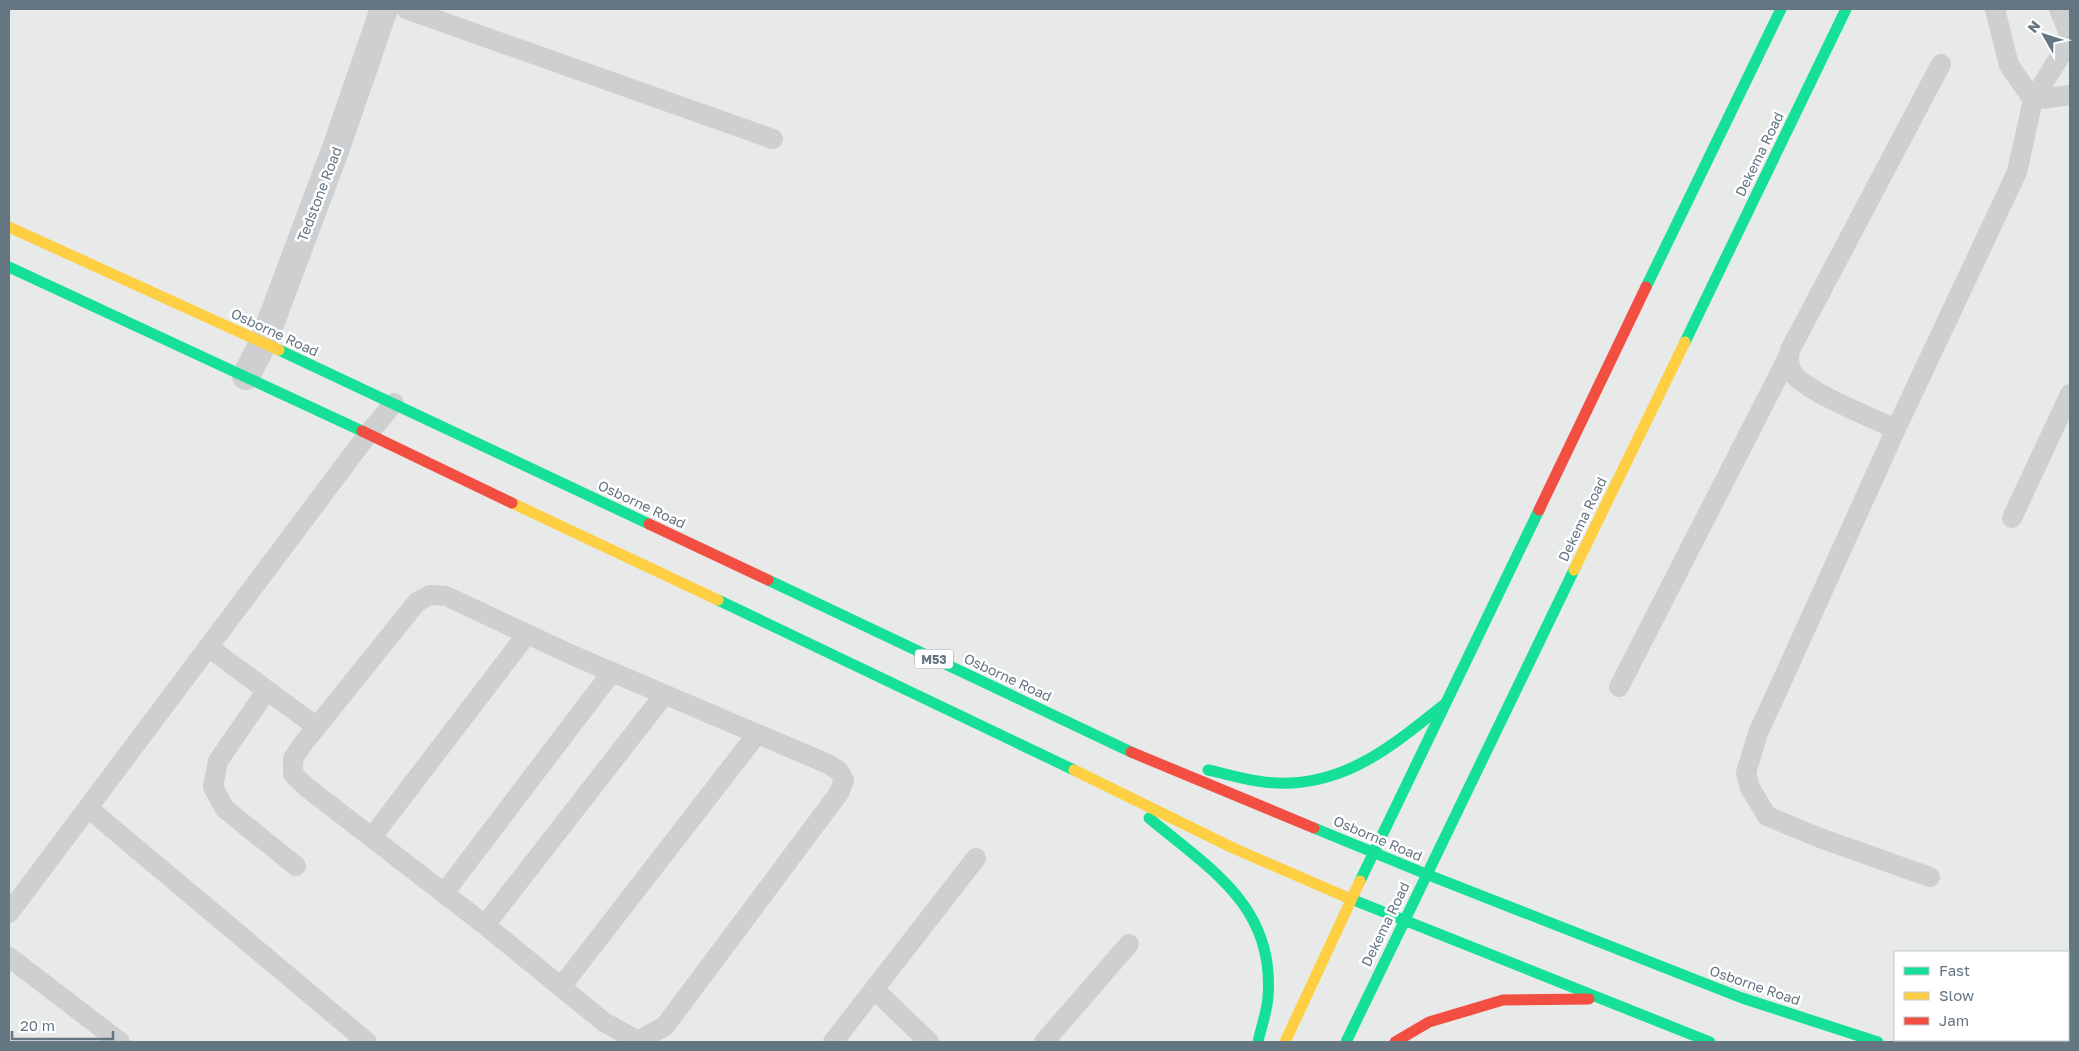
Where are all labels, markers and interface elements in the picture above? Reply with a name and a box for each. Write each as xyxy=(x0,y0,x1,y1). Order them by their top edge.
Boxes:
north arrow xyxy=(2019,10,2069,60)
text: N xyxy=(2024,17,2043,36)
street label: Dekema Road xyxy=(1731,109,1787,199)
street label: Tedstone Road xyxy=(293,144,345,244)
street label: Osborne Road xyxy=(228,304,322,360)
street label: Dekema Road xyxy=(1554,474,1610,564)
street label: Osborne Road xyxy=(595,476,689,532)
street label: Osborne Road xyxy=(961,649,1055,705)
road number: M53 xyxy=(915,650,953,669)
street label: Osborne Road xyxy=(1331,812,1425,864)
street label: Dekema Road xyxy=(1357,879,1413,969)
legend xyxy=(1894,951,2069,1041)
text: Fast xyxy=(1939,961,1970,979)
street label: Osborne Road xyxy=(1707,962,1803,1008)
text: Slow xyxy=(1939,986,1974,1004)
scale bar xyxy=(12,1008,114,1040)
text: Jam xyxy=(1939,1011,1969,1029)
text: 20 m xyxy=(20,1016,55,1034)

